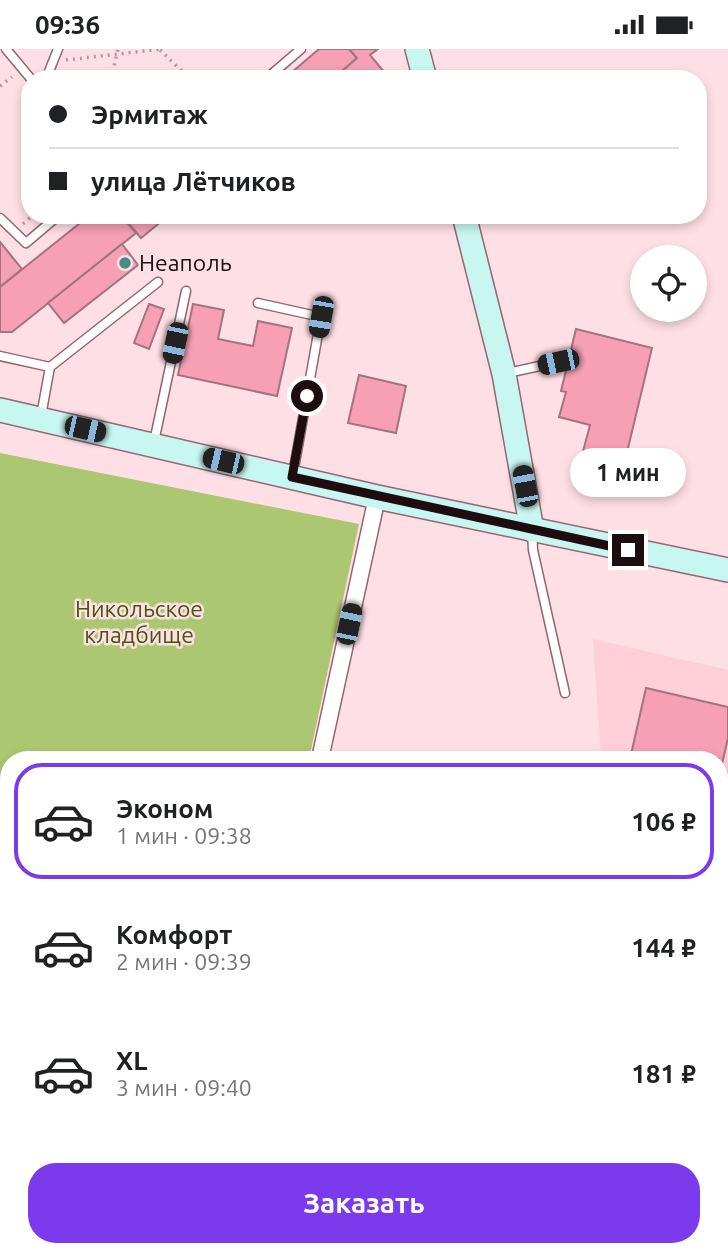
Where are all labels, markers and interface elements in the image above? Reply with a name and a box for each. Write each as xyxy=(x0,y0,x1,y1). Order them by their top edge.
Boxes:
text: 09:36 xyxy=(35,10,100,39)
text: Эрмитаж xyxy=(91,100,208,129)
text: улица Лётчиков xyxy=(91,167,296,196)
map controls xyxy=(630,245,707,322)
button: locate xyxy=(630,245,707,322)
place label: Неаполь xyxy=(139,250,232,275)
marker: Неаполь xyxy=(117,255,133,271)
car xyxy=(308,294,335,340)
car xyxy=(161,320,190,366)
car xyxy=(536,347,581,377)
route start xyxy=(291,380,323,412)
car xyxy=(63,414,108,444)
car xyxy=(201,446,246,476)
callout: 1 мин xyxy=(570,449,686,497)
text: 1 мин xyxy=(596,460,660,485)
car xyxy=(511,463,540,509)
route end xyxy=(612,534,644,566)
park label: Никольское кладбище xyxy=(75,596,203,647)
car xyxy=(335,601,364,647)
icon: car xyxy=(32,790,95,853)
text: Эконом xyxy=(116,794,213,823)
text: 106 ₽ xyxy=(631,807,696,836)
text: 1 мин · 09:38 xyxy=(116,823,252,848)
icon: car xyxy=(32,916,95,979)
text: Комфорт xyxy=(116,920,232,949)
text: 144 ₽ xyxy=(631,933,696,962)
text: 2 мин · 09:39 xyxy=(116,949,252,974)
icon: car xyxy=(32,1042,95,1105)
text: XL xyxy=(116,1046,147,1075)
text: 181 ₽ xyxy=(631,1059,696,1088)
text: 3 мин · 09:40 xyxy=(116,1075,252,1100)
button: Заказать xyxy=(28,1163,700,1243)

